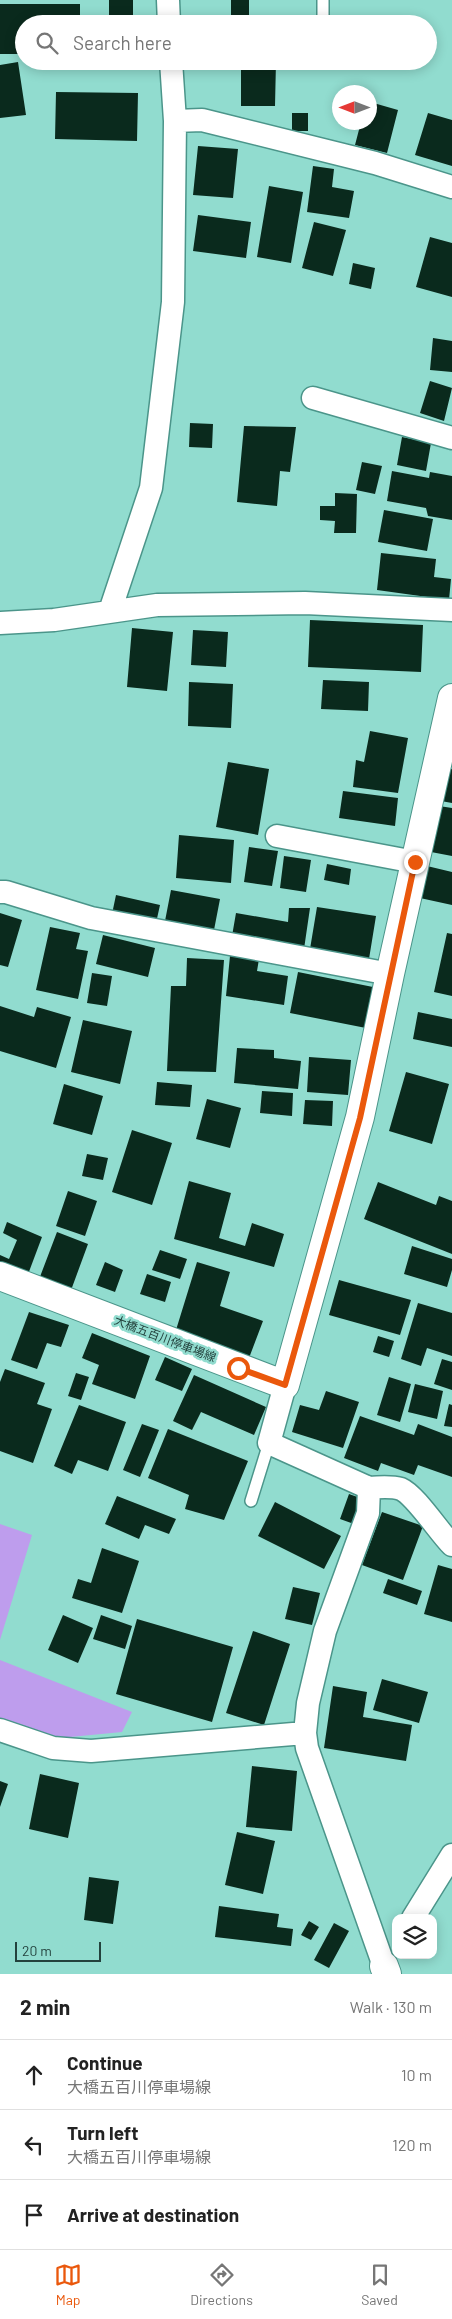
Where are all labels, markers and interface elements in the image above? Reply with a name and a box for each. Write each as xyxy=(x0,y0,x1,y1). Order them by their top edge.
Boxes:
search box xyxy=(15,15,437,70)
icon: search xyxy=(33,29,61,57)
text: Search here xyxy=(73,31,172,54)
north arrow xyxy=(332,85,377,130)
route end xyxy=(404,851,427,874)
street label: 大橋五百川停車場線 xyxy=(112,1312,218,1364)
route start xyxy=(227,1357,250,1380)
map controls xyxy=(392,1914,437,1959)
button: layers xyxy=(392,1914,437,1959)
scale bar xyxy=(15,1939,101,1962)
text: 20 m xyxy=(22,1942,52,1959)
text: 2 min xyxy=(20,1994,70,2019)
text: Walk · 130 m xyxy=(350,1997,432,2016)
text: Continue xyxy=(67,2051,143,2074)
icon: ahead xyxy=(20,2061,48,2089)
text: 10 m xyxy=(401,2065,432,2084)
text: 大橋五百川停車場線 xyxy=(67,2077,211,2096)
text: Turn left xyxy=(67,2121,138,2144)
icon: left xyxy=(20,2131,48,2159)
text: 120 m xyxy=(392,2135,432,2154)
text: 大橋五百川停車場線 xyxy=(67,2147,211,2166)
icon: arrive xyxy=(20,2201,48,2229)
text: Arrive at destination xyxy=(67,2203,239,2226)
tab: Map xyxy=(54,2261,82,2308)
tab: Directions xyxy=(190,2261,253,2308)
tab: Saved xyxy=(361,2261,398,2308)

